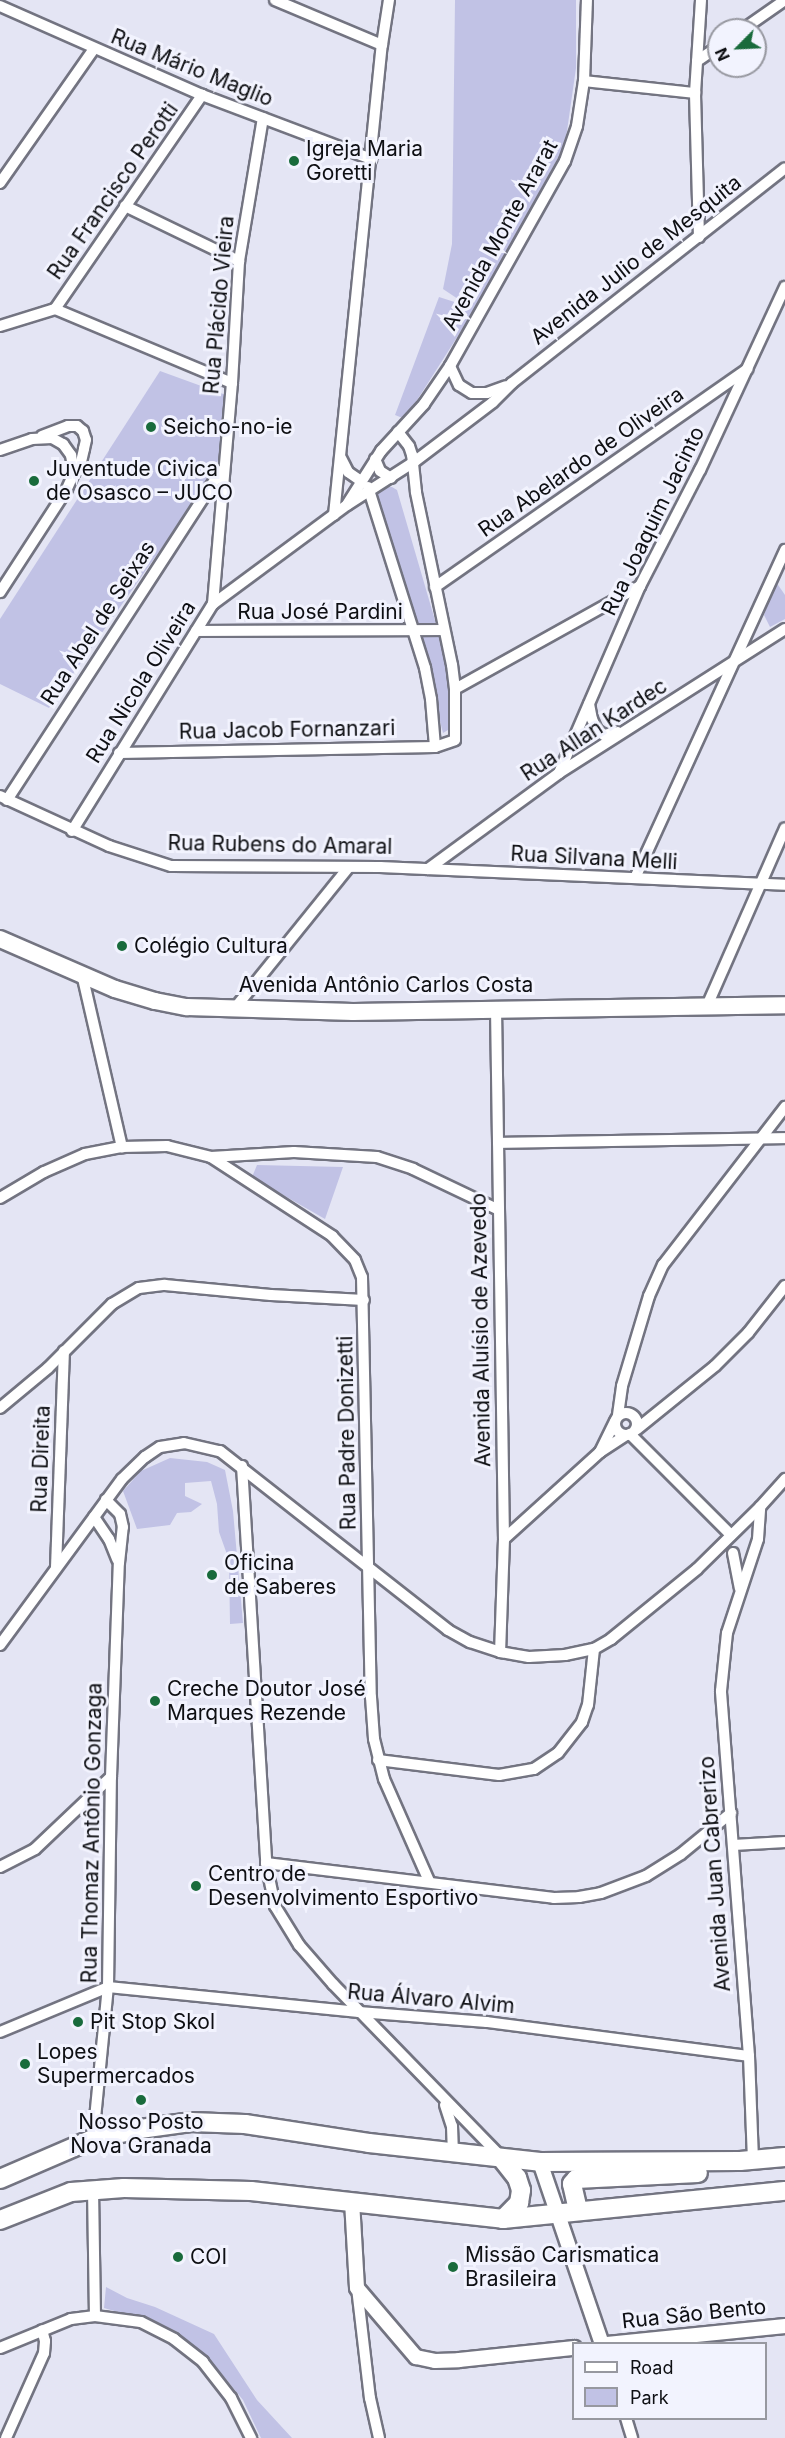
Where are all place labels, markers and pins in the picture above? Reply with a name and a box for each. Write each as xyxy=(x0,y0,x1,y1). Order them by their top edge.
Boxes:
place label: Igreja Maria Goretti xyxy=(306,136,423,186)
marker: Igreja Maria Goretti xyxy=(287,154,301,168)
place label: Seicho-no-ie xyxy=(163,414,292,440)
marker: Seicho-no-ie xyxy=(144,420,158,434)
place label: Juventude Civica de Osasco – JUCO xyxy=(46,456,233,506)
marker: Juventude Civica de Osasco – JUCO xyxy=(27,474,41,488)
place label: Colégio Cultura xyxy=(134,933,288,959)
marker: Colégio Cultura xyxy=(115,939,129,953)
place label: Oficina de Saberes xyxy=(224,1550,336,1600)
marker: Oficina de Saberes xyxy=(205,1568,219,1582)
place label: Creche Doutor José Marques Rezende xyxy=(167,1676,366,1726)
marker: Creche Doutor José Marques Rezende xyxy=(148,1694,162,1708)
place label: Centro de Desenvolvimento Esportivo xyxy=(208,1861,478,1911)
marker: Centro de Desenvolvimento Esportivo xyxy=(189,1879,203,1893)
place label: Pit Stop Skol xyxy=(90,2009,215,2035)
marker: Pit Stop Skol xyxy=(71,2015,85,2029)
place label: Lopes Supermercados xyxy=(37,2039,195,2089)
marker: Lopes Supermercados xyxy=(18,2057,32,2071)
marker: Nosso Posto Nova Granada xyxy=(134,2093,148,2107)
place label: Nosso Posto Nova Granada xyxy=(70,2109,212,2159)
place label: Missão Carismatica Brasileira xyxy=(465,2242,659,2292)
place label: COI xyxy=(190,2244,227,2270)
marker: COI xyxy=(171,2250,185,2264)
marker: Missão Carismatica Brasileira xyxy=(446,2260,460,2274)

